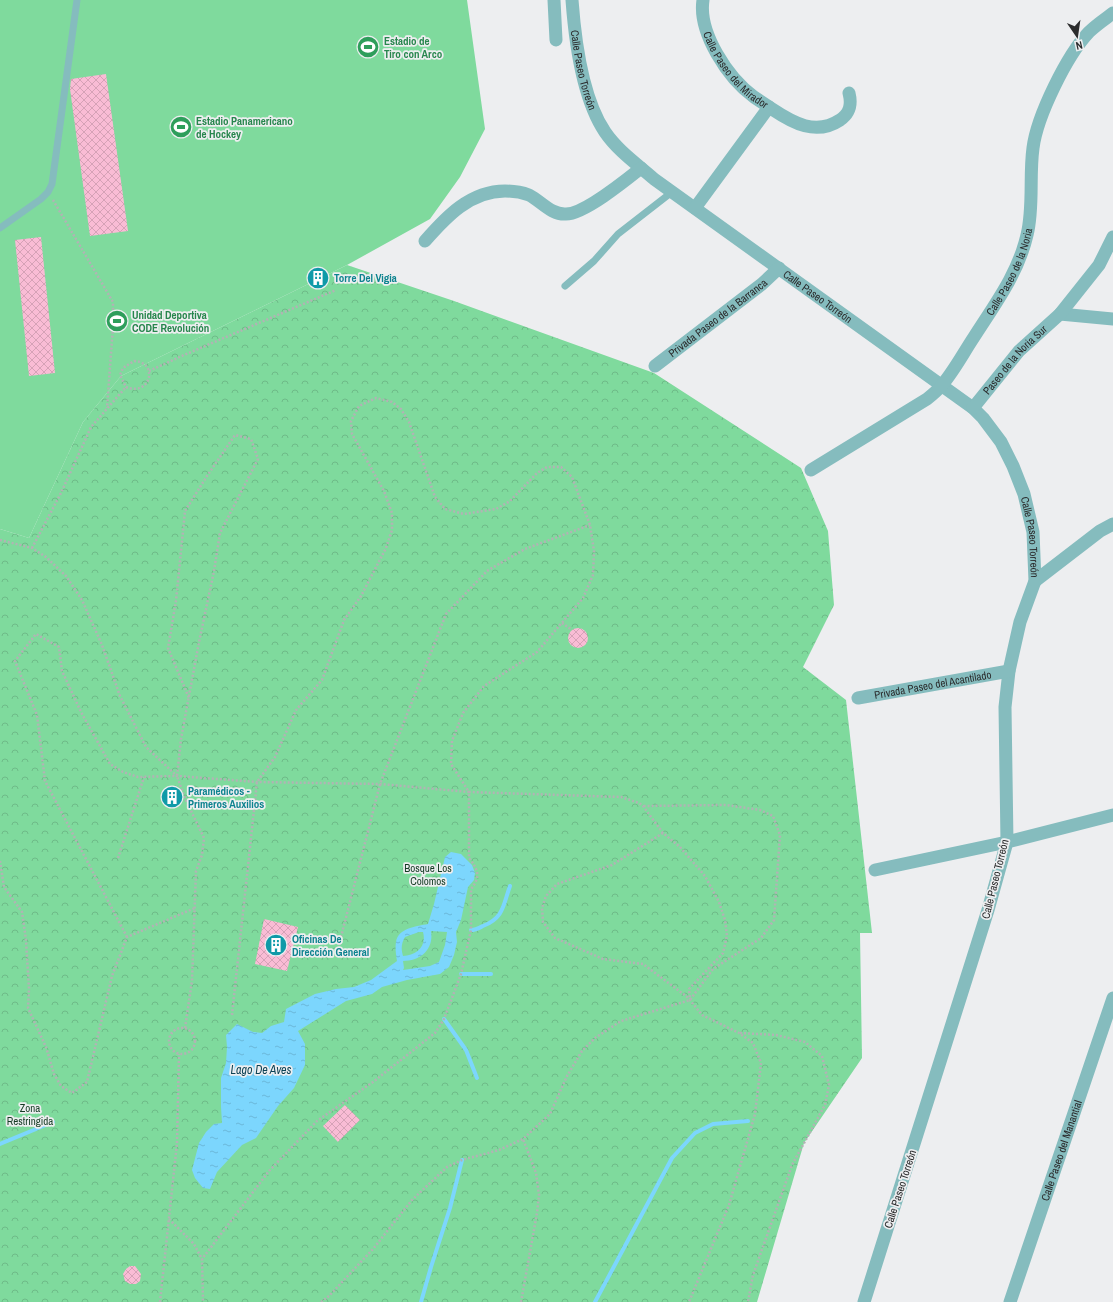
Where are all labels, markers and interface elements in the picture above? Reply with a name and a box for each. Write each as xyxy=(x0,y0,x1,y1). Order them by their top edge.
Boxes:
north arrow xyxy=(1057,16,1097,56)
street label: Calle Paseo Torreón xyxy=(568,29,600,112)
street label: Calle Paseo del Mirador xyxy=(700,29,771,112)
sports icon: Estadio de Tiro con Arco xyxy=(355,34,381,60)
place label: Estadio de Tiro con Arco xyxy=(384,34,443,61)
text: N xyxy=(1075,38,1084,53)
sports icon: Estadio Panamericano de Hockey xyxy=(168,114,194,140)
place label: Estadio Panamericano de Hockey xyxy=(196,114,293,141)
street label: Calle Paseo de la Noria xyxy=(983,227,1035,318)
building icon: Torre Del Vigia xyxy=(305,265,331,291)
street label: Calle Paseo Torreón xyxy=(780,267,855,326)
place label: Torre Del Vigia xyxy=(334,271,397,285)
street label: Privada Paseo de la Barranca xyxy=(666,276,770,360)
sports icon: Unidad Deportiva CODE Revolución xyxy=(104,308,130,334)
place label: Unidad Deportiva CODE Revolución xyxy=(132,308,209,335)
street label: Paseo de la Noria Sur xyxy=(980,322,1050,397)
street label: Calle Paseo Torreón xyxy=(1018,495,1042,578)
street label: Privada Paseo del Acantilado xyxy=(873,667,992,702)
building icon: Paramédicos - Primeros Auxilios xyxy=(159,784,185,810)
place label: Paramédicos - Primeros Auxilios xyxy=(188,784,264,811)
street label: Calle Paseo Torreón xyxy=(978,838,1012,920)
park label: Bosque Los Colomos xyxy=(404,861,452,888)
building icon: Oficinas De Dirección General xyxy=(263,932,289,958)
place label: Oficinas De Dirección General xyxy=(292,932,369,959)
water label: Lago De Aves xyxy=(231,1062,292,1078)
street label: Calle Paseo del Manantial xyxy=(1038,1098,1085,1203)
park label: Zona Restringida xyxy=(7,1101,53,1128)
street label: Calle Paseo Torreón xyxy=(881,1148,919,1230)

